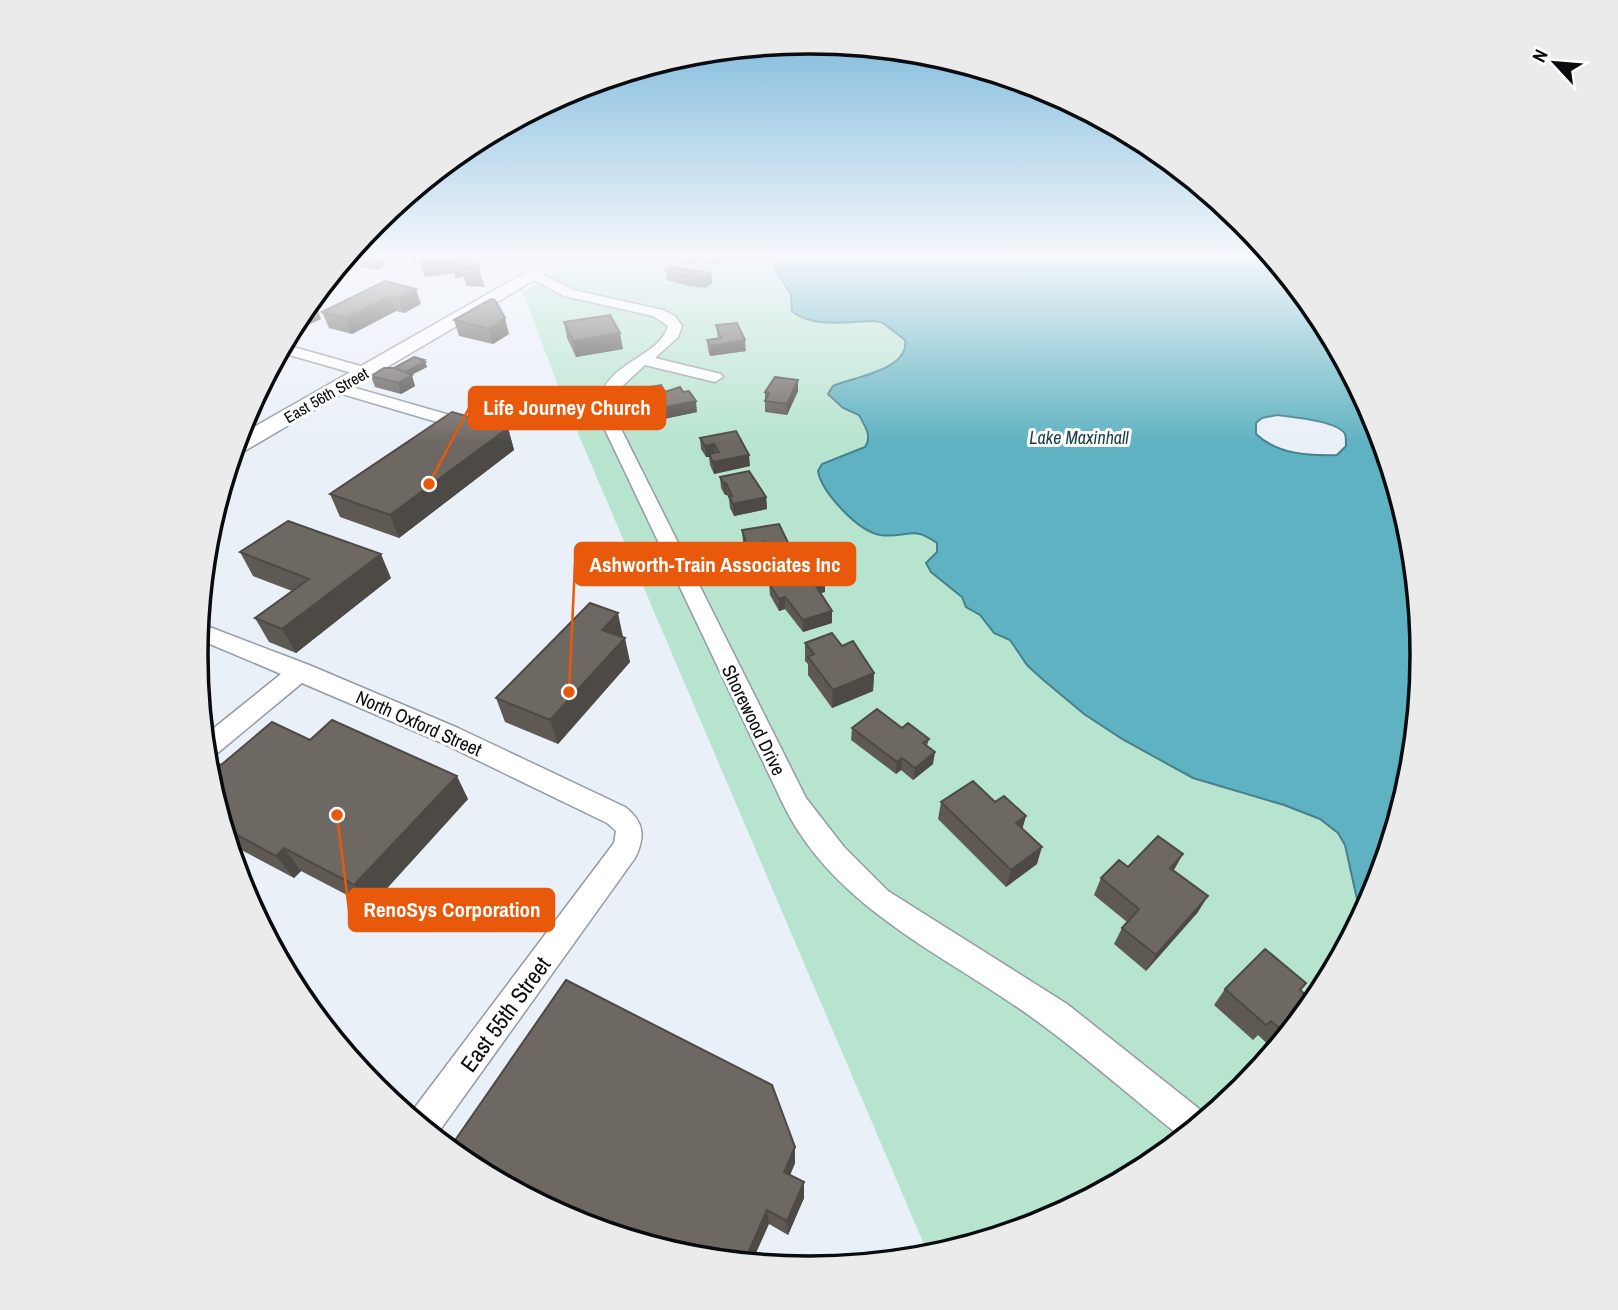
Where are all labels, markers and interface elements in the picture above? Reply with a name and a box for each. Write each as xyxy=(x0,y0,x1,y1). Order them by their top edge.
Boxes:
north arrow xyxy=(1520,28,1590,98)
text: N xyxy=(1526,45,1554,66)
street label: East 56th Street xyxy=(280,362,373,428)
callout: Life Journey Church xyxy=(469,387,665,429)
text: Life Journey Church xyxy=(483,393,651,422)
water label: Lake Maxinhall xyxy=(1029,425,1129,450)
callout: Ashworth-Train Associates Inc xyxy=(575,543,855,585)
text: Ashworth-Train Associates Inc xyxy=(589,550,841,579)
street label: Shorewood Drive xyxy=(716,660,792,780)
street label: North Oxford Street xyxy=(352,684,487,763)
callout: RenoSys Corporation xyxy=(349,889,554,931)
text: RenoSys Corporation xyxy=(363,895,541,924)
street label: East 55th Street xyxy=(453,950,557,1078)

